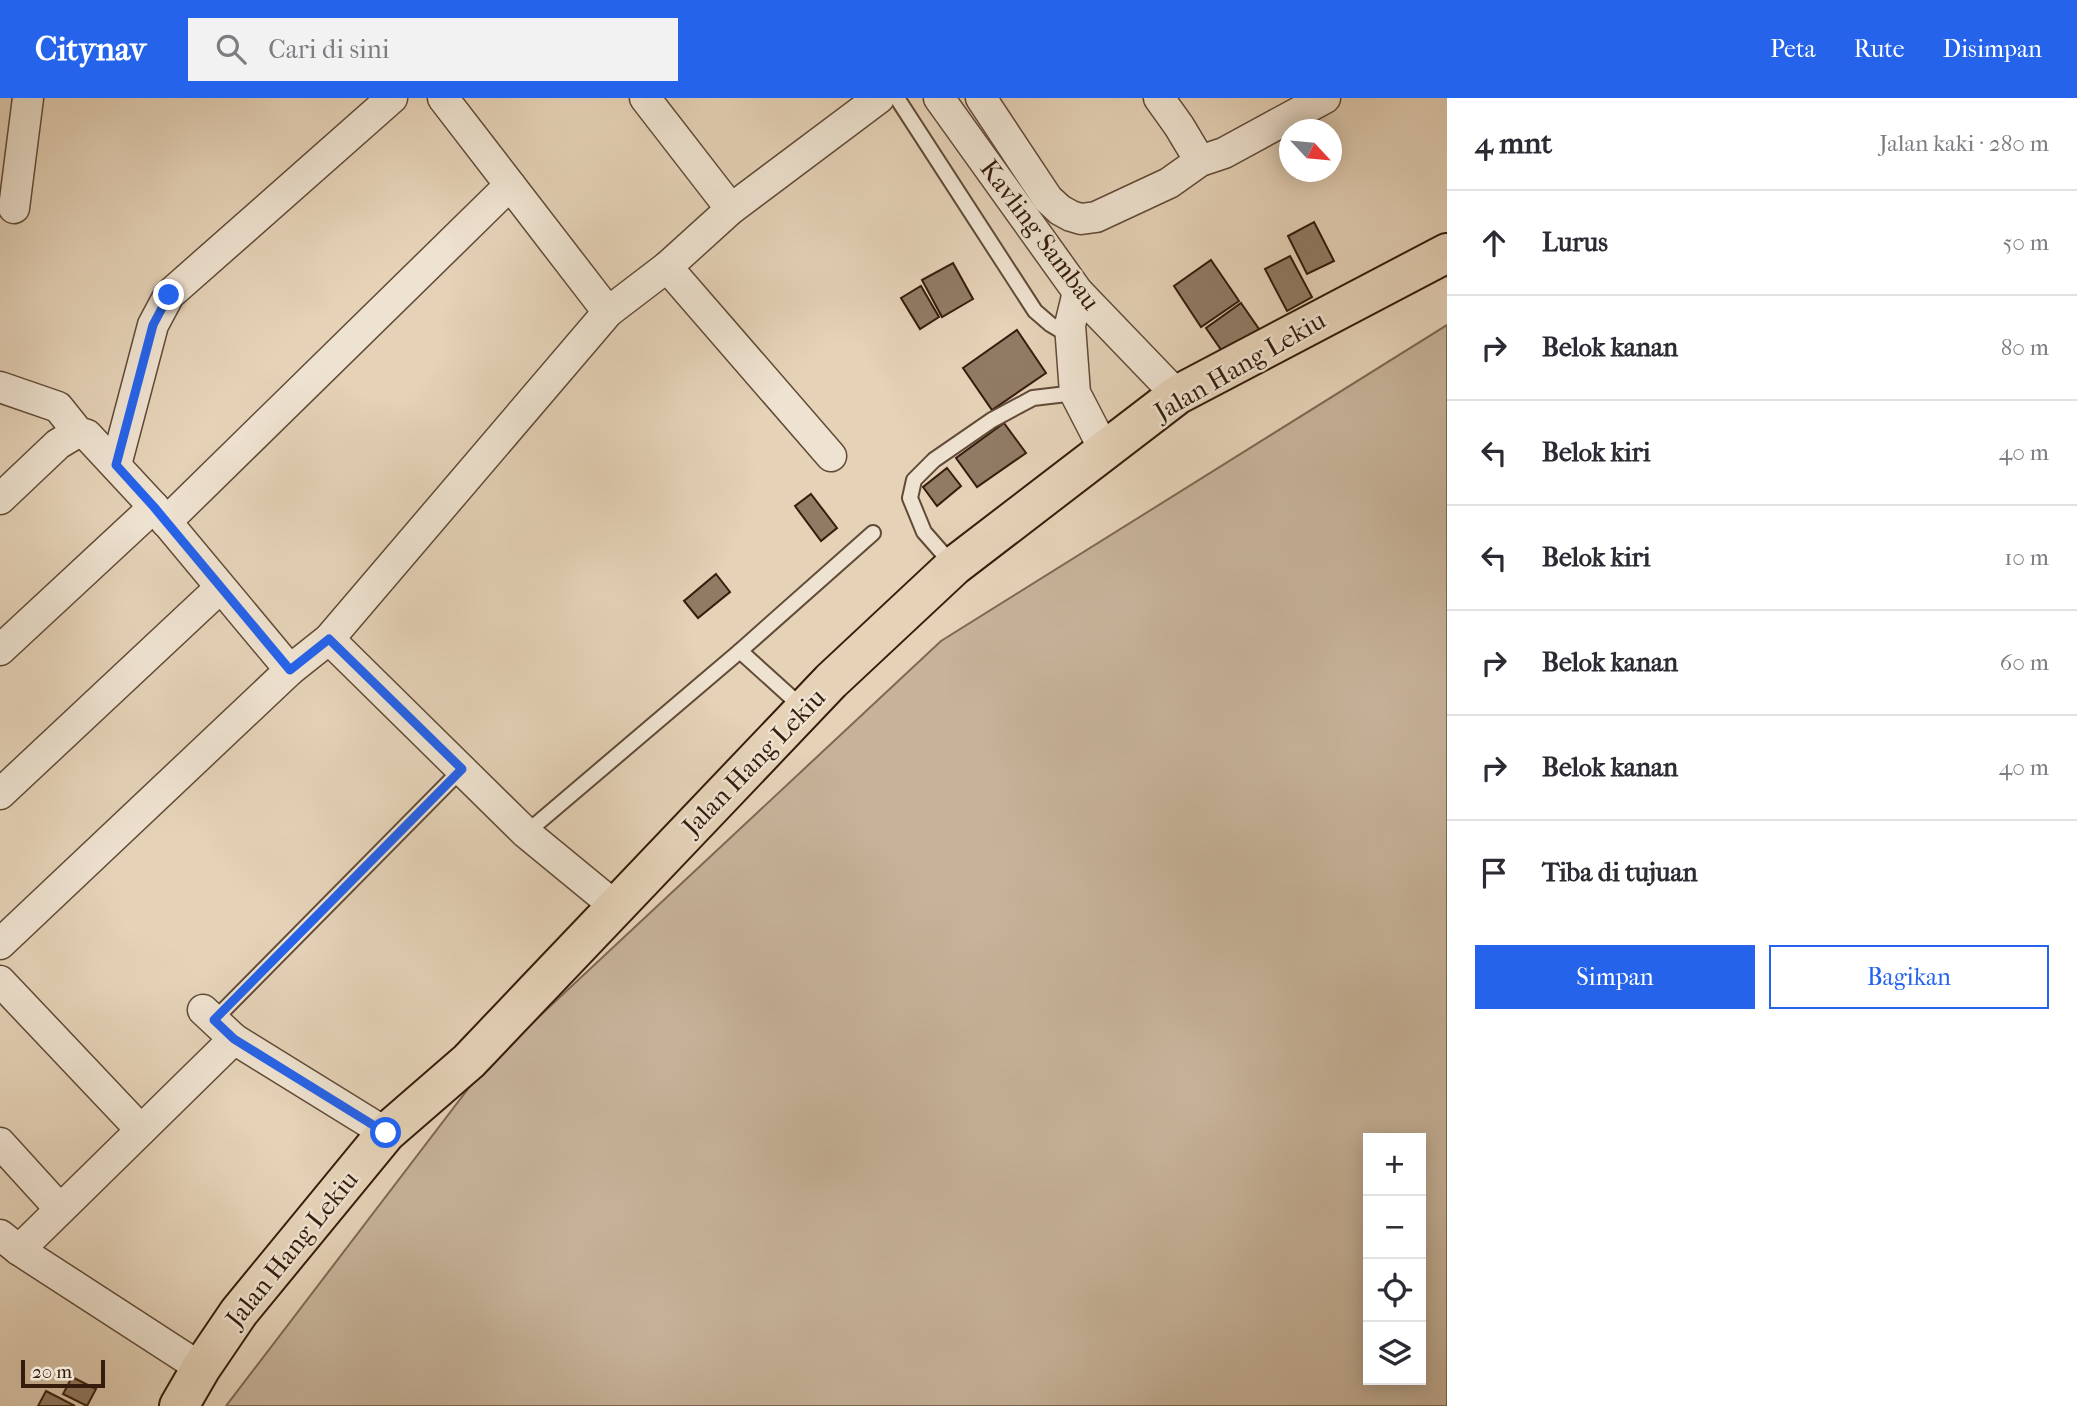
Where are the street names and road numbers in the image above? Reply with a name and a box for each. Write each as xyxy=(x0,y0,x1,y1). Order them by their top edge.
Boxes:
street label: Kavling Sambau xyxy=(973,154,1107,317)
street label: Jalan Hang Lekiu xyxy=(1147,304,1331,429)
street label: Jalan Hang Lekiu xyxy=(675,682,832,843)
street label: Jalan Hang Lekiu xyxy=(218,1164,365,1335)

